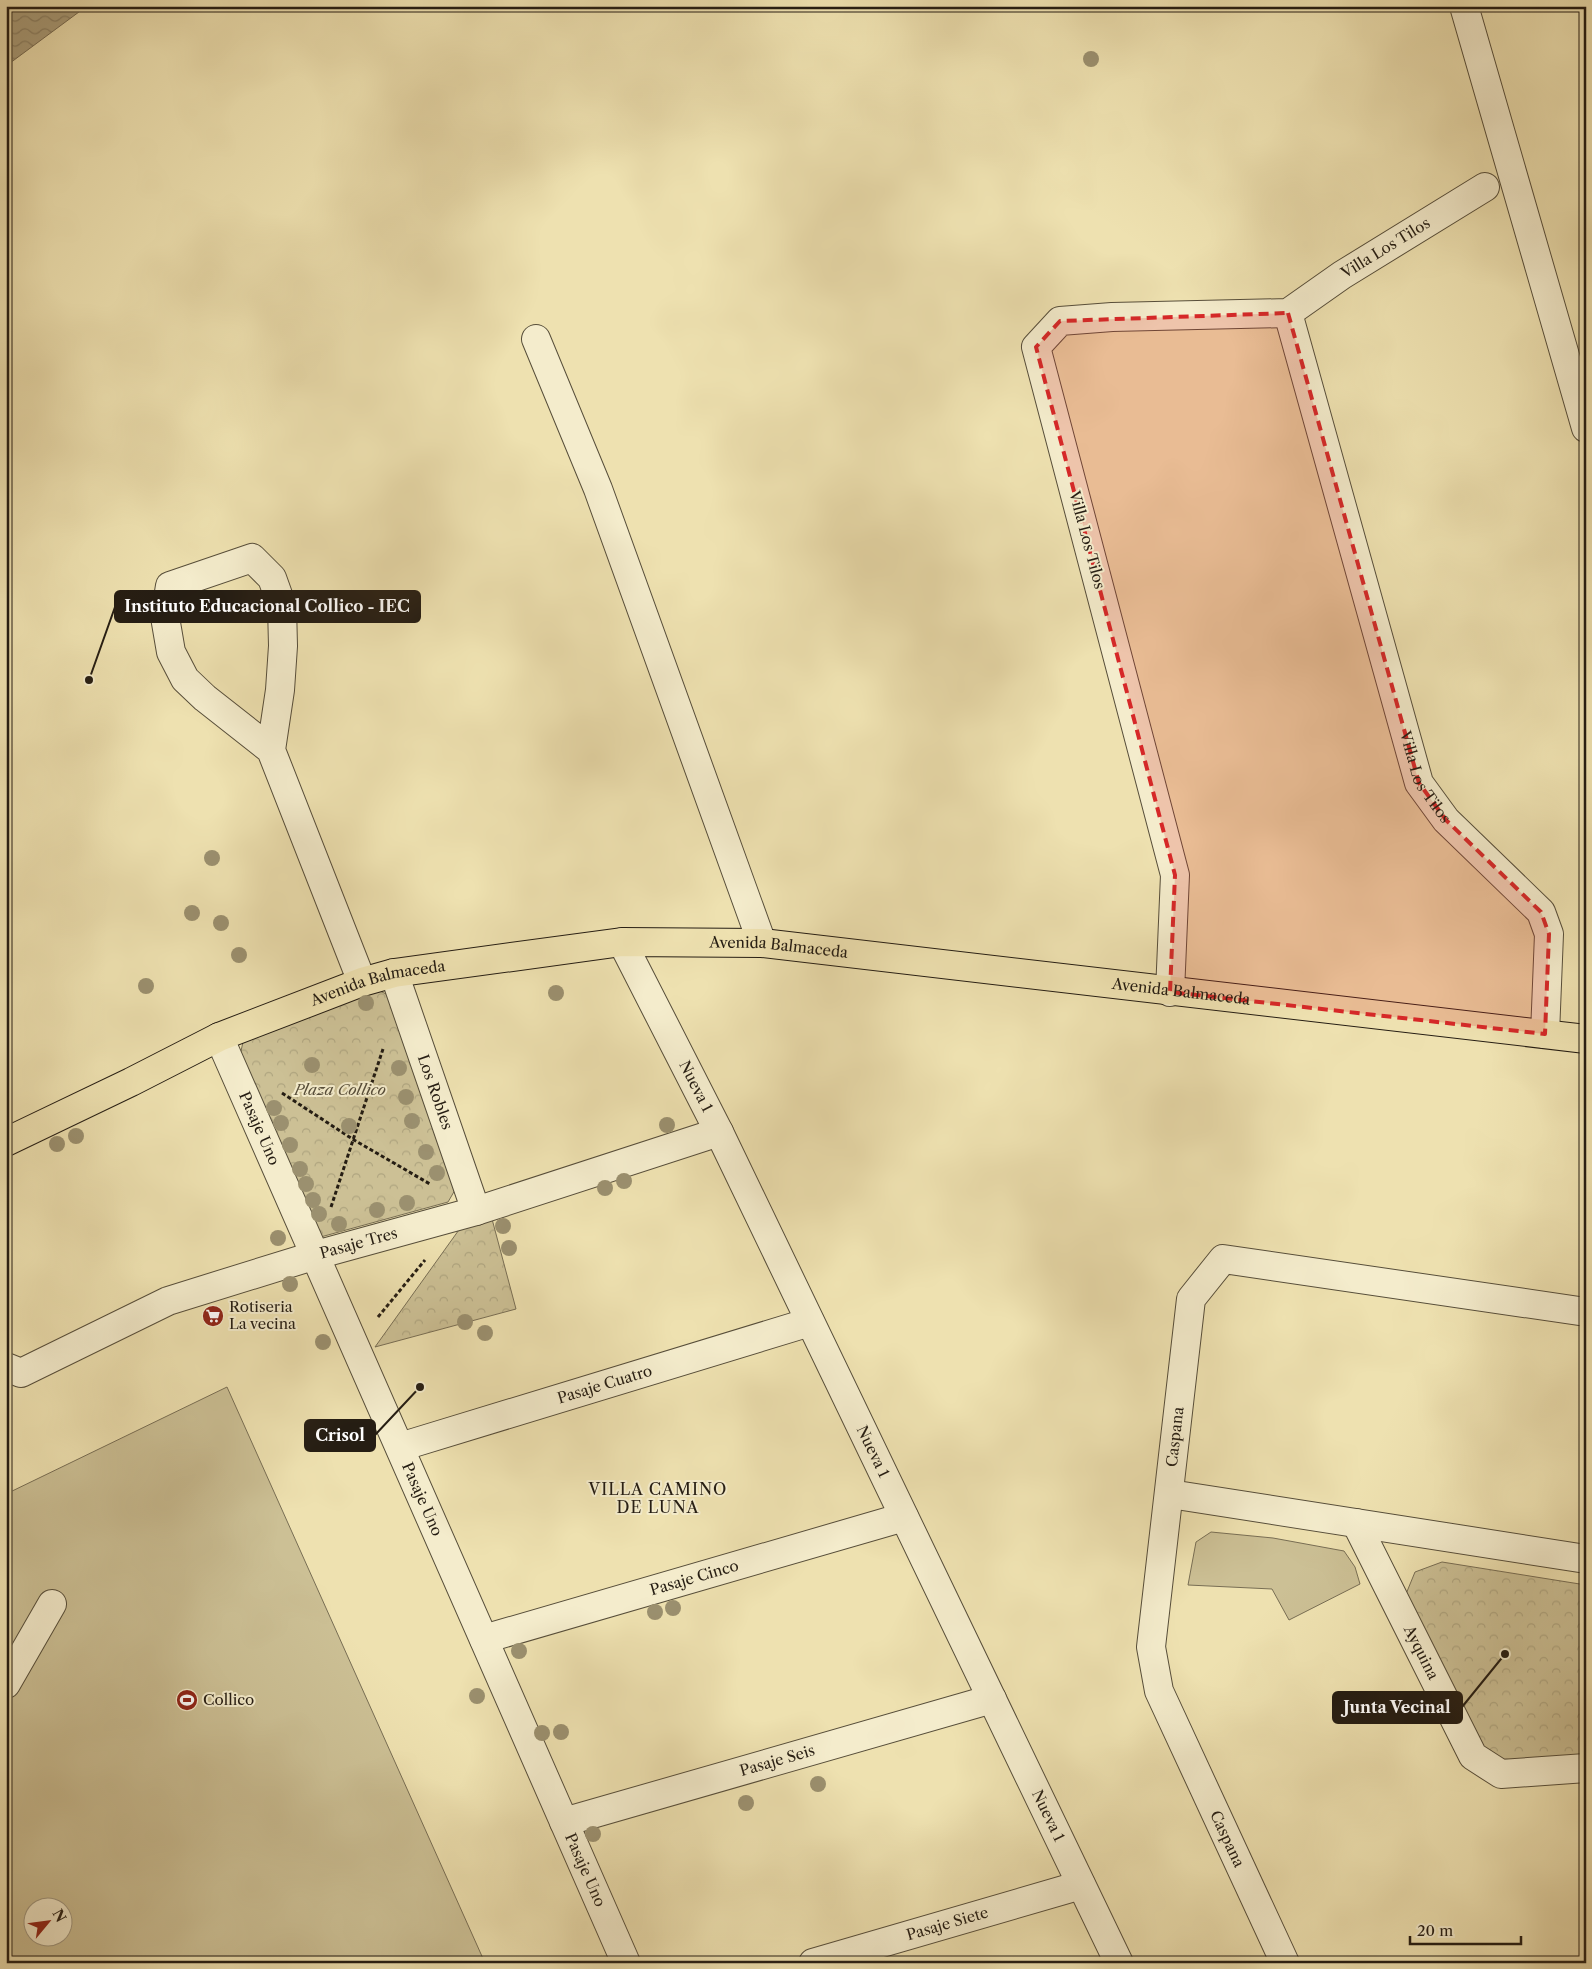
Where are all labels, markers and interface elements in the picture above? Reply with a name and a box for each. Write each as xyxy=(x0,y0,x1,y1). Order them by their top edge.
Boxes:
street label: Villa Los Tilos xyxy=(1337,213,1433,283)
street label: Villa Los Tilos xyxy=(1065,488,1110,591)
callout: Instituto Educacional Collico - IEC xyxy=(115,591,420,622)
text: Instituto Educacional Collico - IEC xyxy=(124,596,410,616)
street label: Villa Los Tilos xyxy=(1396,728,1455,827)
street label: Avenida Balmaceda xyxy=(708,933,849,962)
street label: Avenida Balmaceda xyxy=(307,956,446,1010)
street label: Avenida Balmaceda xyxy=(1110,974,1252,1009)
street label: Los Robles xyxy=(414,1052,457,1132)
street label: Nueva 1 xyxy=(675,1057,717,1116)
park label: Plaza Collico xyxy=(293,1080,386,1099)
street label: Pasaje Uno xyxy=(235,1089,284,1168)
street label: Pasaje Tres xyxy=(317,1223,399,1263)
place label: Rotiseria La vecina xyxy=(229,1297,296,1333)
supermarket icon: Rotiseria La vecina xyxy=(201,1304,225,1328)
street label: Pasaje Cuatro xyxy=(555,1361,654,1408)
street label: Caspana xyxy=(1162,1406,1188,1468)
callout: Crisol xyxy=(305,1420,375,1451)
street label: Nueva 1 xyxy=(853,1422,894,1481)
text: Crisol xyxy=(315,1425,365,1445)
street label: Pasaje Uno xyxy=(398,1459,447,1539)
district label: VILLA CAMINO DE LUNA xyxy=(588,1479,727,1517)
street label: Pasaje Cinco xyxy=(648,1556,741,1599)
street label: Ayquina xyxy=(1399,1621,1443,1683)
sports icon: Collico xyxy=(175,1688,199,1712)
place label: Collico xyxy=(203,1690,254,1709)
callout: Junta Vecinal xyxy=(1333,1692,1462,1723)
text: Junta Vecinal xyxy=(1340,1697,1451,1717)
street label: Pasaje Seis xyxy=(737,1740,817,1780)
street label: Nueva 1 xyxy=(1028,1786,1069,1845)
street label: Caspana xyxy=(1206,1807,1249,1870)
street label: Pasaje Uno xyxy=(561,1830,610,1910)
north arrow xyxy=(22,1896,72,1946)
street label: Pasaje Siete xyxy=(904,1902,990,1944)
text: N xyxy=(49,1906,70,1925)
scale bar xyxy=(1410,1914,1521,1946)
text: 20 m xyxy=(1417,1921,1453,1940)

